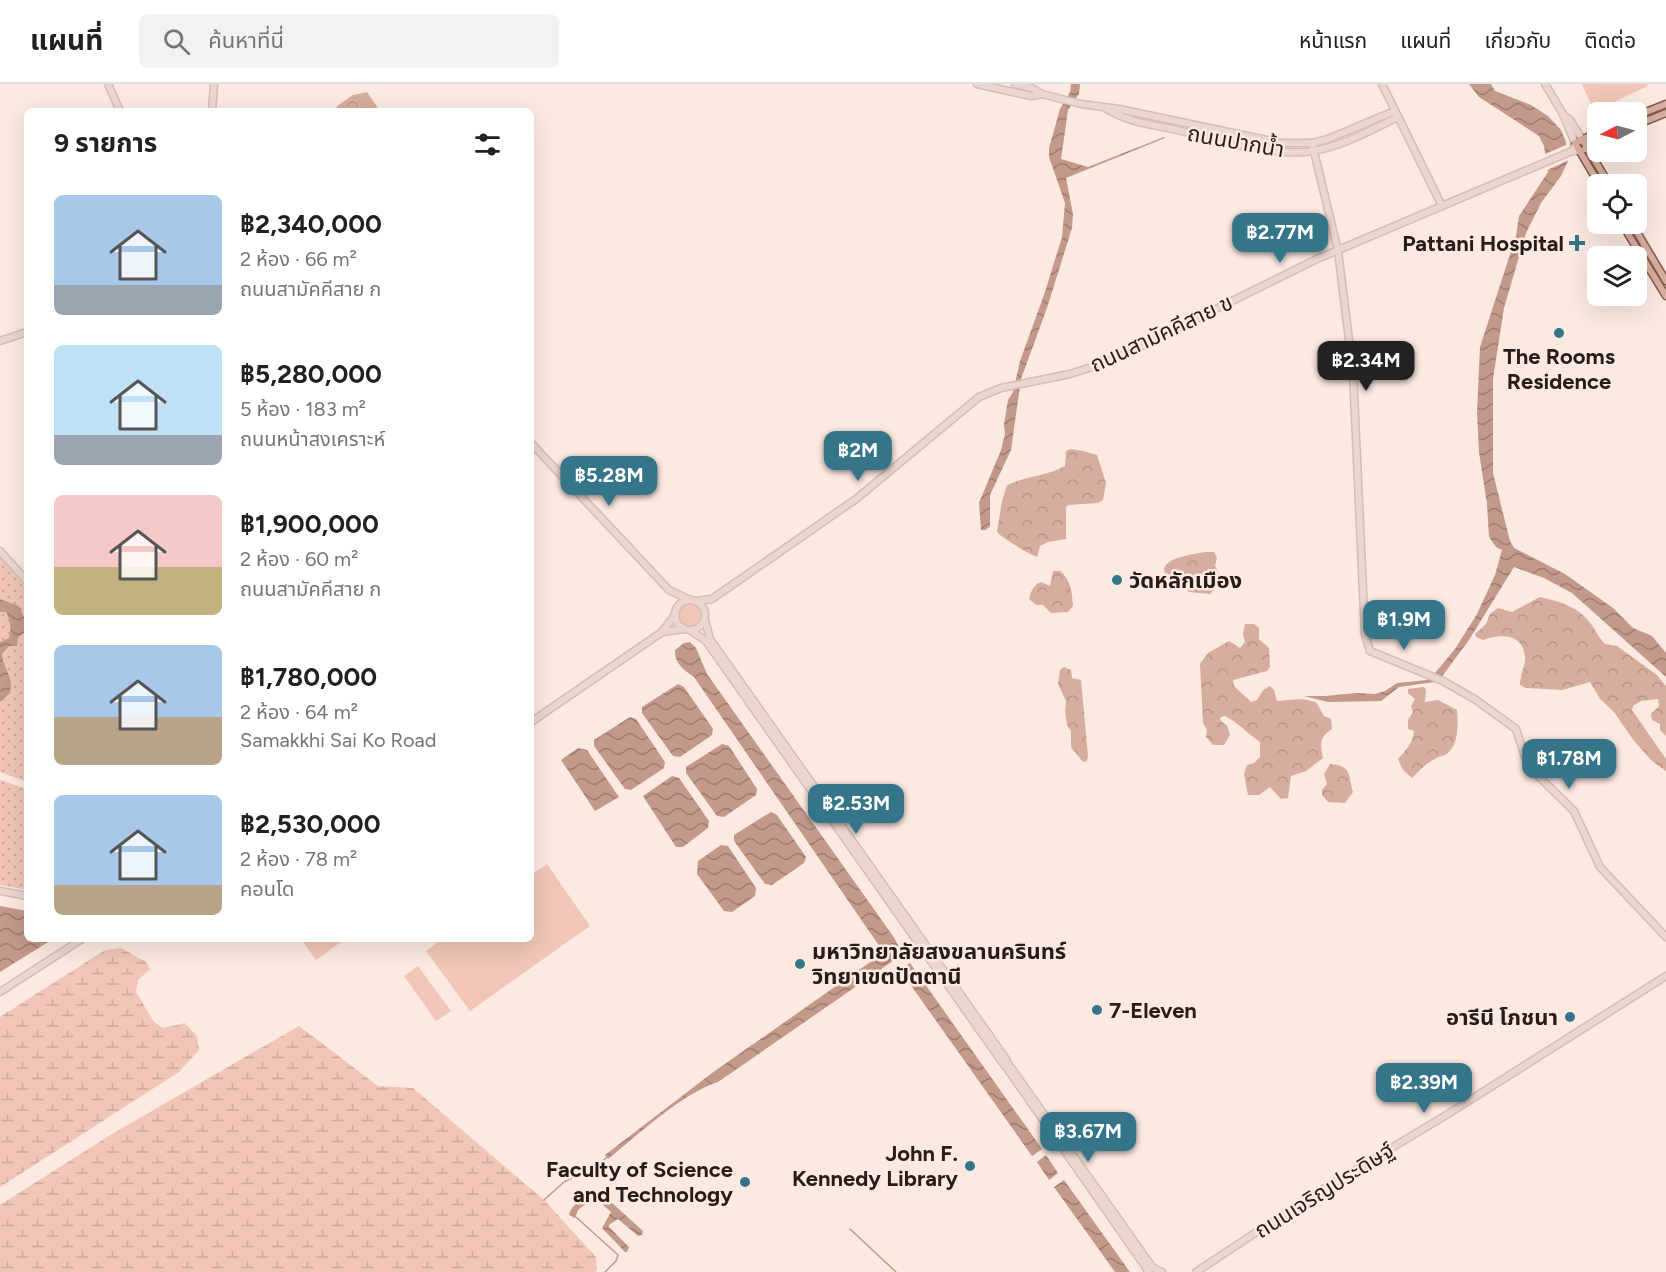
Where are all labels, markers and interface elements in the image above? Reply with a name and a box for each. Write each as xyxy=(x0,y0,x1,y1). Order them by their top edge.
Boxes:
search box xyxy=(139,14,559,68)
text: แผนที่ xyxy=(30,23,103,57)
icon: search xyxy=(160,25,193,58)
text: ค้นหาที่นี่ xyxy=(208,27,284,54)
text: หน้าแรก xyxy=(1299,28,1367,53)
text: แผนที่ xyxy=(1400,28,1451,53)
text: เกี่ยวกับ xyxy=(1484,28,1551,53)
text: ติดต่อ xyxy=(1584,28,1636,53)
north arrow xyxy=(1587,102,1647,162)
map controls xyxy=(1587,102,1647,306)
street label: ถนนปากน้ำ xyxy=(1185,118,1287,163)
text: 9 รายการ xyxy=(54,127,157,159)
icon: filters xyxy=(471,128,504,161)
button: locate xyxy=(1587,174,1647,234)
text: ฿2,340,000 xyxy=(240,208,382,240)
pin: ฿2.77M xyxy=(1231,213,1329,264)
icon: home xyxy=(102,219,174,291)
text: ฿2.77M xyxy=(1246,220,1314,244)
place label: Pattani Hospital xyxy=(1402,230,1564,257)
marker: Pattani Hospital xyxy=(1568,234,1586,252)
button: layers xyxy=(1587,246,1647,306)
text: 2 ห้อง · 66 m² xyxy=(240,247,357,271)
text: ถนนสามัคคีสาย ก xyxy=(240,277,381,301)
street label: ถนนสามัคคีสาย ข xyxy=(1086,289,1237,378)
marker: The Rooms Residence xyxy=(1552,326,1566,340)
pin: ฿2.34M xyxy=(1317,341,1415,392)
place label: The Rooms Residence xyxy=(1503,343,1615,395)
text: ฿2.34M xyxy=(1331,348,1401,372)
text: ฿5,280,000 xyxy=(240,358,382,390)
icon: home xyxy=(102,369,174,441)
text: 5 ห้อง · 183 m² xyxy=(240,397,366,421)
text: ถนนหน้าสงเคราะห์ xyxy=(240,427,385,451)
pin: ฿2M xyxy=(829,431,887,482)
text: ฿2M xyxy=(838,438,878,462)
pin: ฿5.28M xyxy=(560,456,658,507)
text: ฿5.28M xyxy=(574,463,644,487)
text: ฿1,900,000 xyxy=(240,508,379,540)
icon: home xyxy=(102,519,174,591)
text: 2 ห้อง · 60 m² xyxy=(240,547,358,571)
place label: วัดหลักเมือง xyxy=(1129,567,1242,594)
marker: วัดหลักเมือง xyxy=(1110,573,1124,587)
text: ถนนสามัคคีสาย ก xyxy=(240,577,381,601)
pin: ฿1.9M xyxy=(1362,600,1446,651)
text: ฿1.9M xyxy=(1377,607,1431,631)
text: ฿1,780,000 xyxy=(240,661,377,693)
icon: home xyxy=(102,669,174,741)
text: 2 ห้อง · 64 m² xyxy=(240,700,358,724)
text: Samakkhi Sai Ko Road xyxy=(240,728,437,752)
pin: ฿1.78M xyxy=(1520,739,1618,790)
text: ฿1.78M xyxy=(1536,746,1602,770)
pin: ฿2.53M xyxy=(807,784,905,835)
text: ฿2.53M xyxy=(822,791,890,815)
text: ฿2,530,000 xyxy=(240,808,380,840)
icon: home xyxy=(102,819,174,891)
text: 2 ห้อง · 78 m² xyxy=(240,847,357,871)
text: คอนโด xyxy=(240,877,294,901)
place label: มหาวิทยาลัยสงขลานครินทร์ วิทยาเขตปัตตานี xyxy=(812,938,1066,990)
marker: มหาวิทยาลัยสงขลานครินทร์ วิทยาเขตปัตตานี xyxy=(793,957,807,971)
place label: 7-Eleven xyxy=(1109,997,1197,1024)
marker: 7-Eleven xyxy=(1090,1003,1104,1017)
place label: อารีนี โภชนา xyxy=(1446,1004,1558,1031)
marker: อารีนี โภชนา xyxy=(1563,1010,1577,1024)
pin: ฿2.39M xyxy=(1375,1063,1473,1114)
text: ฿2.39M xyxy=(1390,1070,1458,1094)
pin: ฿3.67M xyxy=(1039,1112,1137,1163)
text: ฿3.67M xyxy=(1054,1119,1122,1143)
street label: ถนนเจริญประดิษฐ์ xyxy=(1249,1137,1399,1244)
place label: John F. Kennedy Library xyxy=(792,1140,958,1192)
place label: Faculty of Science and Technology xyxy=(546,1156,733,1208)
marker: John F. Kennedy Library xyxy=(963,1159,977,1173)
marker: Faculty of Science and Technology xyxy=(738,1175,752,1189)

